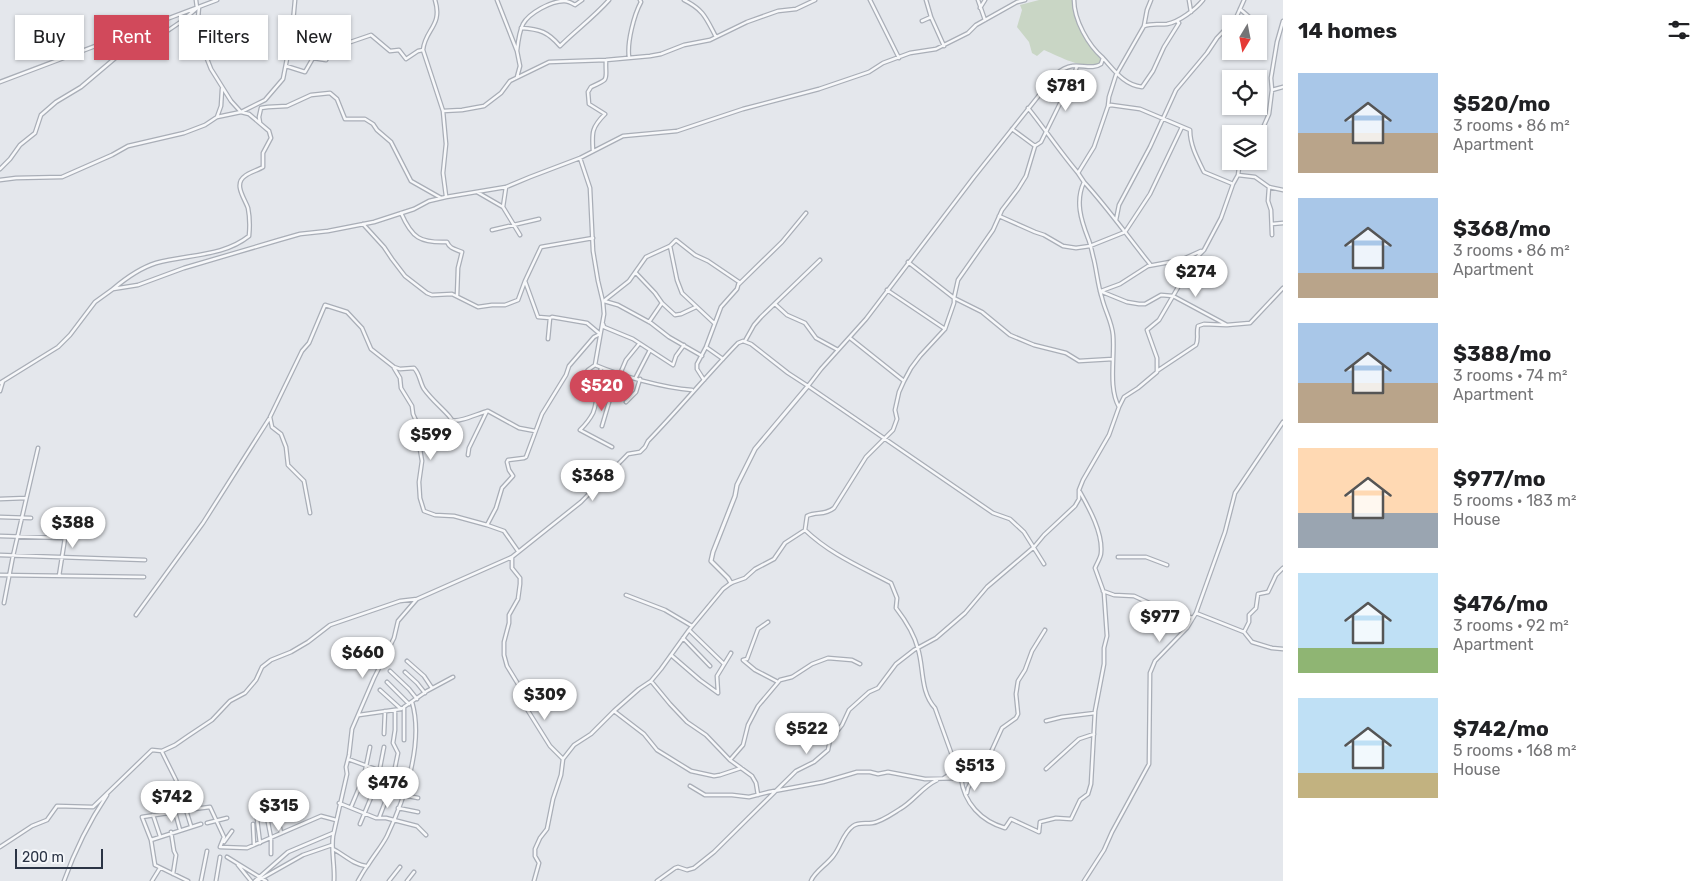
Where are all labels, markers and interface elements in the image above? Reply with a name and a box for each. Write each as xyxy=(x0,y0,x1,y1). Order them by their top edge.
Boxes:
chip: Buy xyxy=(15,15,84,60)
chip: Rent xyxy=(94,15,169,60)
chip: Filters xyxy=(179,15,268,60)
chip: New xyxy=(278,15,351,60)
north arrow xyxy=(1222,15,1268,60)
map controls xyxy=(1222,15,1267,170)
icon: filters xyxy=(1665,16,1693,44)
text: 14 homes xyxy=(1298,18,1397,43)
pin: $781 xyxy=(1036,70,1096,112)
button: locate xyxy=(1222,70,1267,115)
text: $781 xyxy=(1047,76,1085,95)
text: $520/mo xyxy=(1453,91,1550,116)
icon: home xyxy=(1338,93,1398,153)
text: 3 rooms · 86 m² xyxy=(1453,116,1570,135)
button: layers xyxy=(1222,125,1267,170)
text: Apartment xyxy=(1453,135,1533,154)
text: $368/mo xyxy=(1453,216,1551,241)
icon: home xyxy=(1338,218,1398,278)
text: 3 rooms · 86 m² xyxy=(1453,241,1570,260)
pin: $274 xyxy=(1166,256,1226,298)
text: Apartment xyxy=(1453,260,1533,279)
text: $274 xyxy=(1176,262,1216,281)
text: $388/mo xyxy=(1453,341,1551,366)
icon: home xyxy=(1338,343,1398,403)
text: 3 rooms · 74 m² xyxy=(1453,366,1568,385)
pin: $520 xyxy=(572,370,632,412)
text: $520 xyxy=(581,376,623,395)
text: Apartment xyxy=(1453,385,1533,404)
pin: $599 xyxy=(401,418,461,461)
text: $599 xyxy=(410,425,452,444)
pin: $368 xyxy=(563,460,623,502)
text: $368 xyxy=(572,466,614,485)
text: $977/mo xyxy=(1453,466,1546,491)
icon: home xyxy=(1338,468,1398,528)
text: 5 rooms · 183 m² xyxy=(1453,491,1576,510)
pin: $388 xyxy=(43,506,103,549)
text: House xyxy=(1453,510,1500,529)
text: $388 xyxy=(52,513,94,532)
text: $476/mo xyxy=(1453,591,1548,616)
icon: home xyxy=(1338,593,1398,653)
pin: $977 xyxy=(1130,600,1190,643)
text: $977 xyxy=(1140,607,1180,626)
text: 3 rooms · 92 m² xyxy=(1453,616,1569,635)
text: Apartment xyxy=(1453,635,1533,654)
pin: $660 xyxy=(333,636,393,679)
text: $660 xyxy=(342,643,384,662)
pin: $309 xyxy=(515,678,575,721)
text: $309 xyxy=(524,685,566,704)
pin: $522 xyxy=(777,712,837,755)
text: $742/mo xyxy=(1453,716,1549,741)
icon: home xyxy=(1338,718,1398,778)
text: $522 xyxy=(786,719,828,738)
text: 5 rooms · 168 m² xyxy=(1453,741,1577,760)
pin: $513 xyxy=(945,750,1005,792)
text: $513 xyxy=(955,756,995,775)
text: House xyxy=(1453,760,1500,779)
pin: $476 xyxy=(358,766,418,809)
text: $476 xyxy=(368,773,408,792)
pin: $742 xyxy=(142,780,202,823)
text: $742 xyxy=(152,787,192,806)
pin: $315 xyxy=(249,790,309,832)
text: $315 xyxy=(259,796,299,815)
scale bar xyxy=(15,846,102,869)
text: 200 m xyxy=(22,849,64,866)

